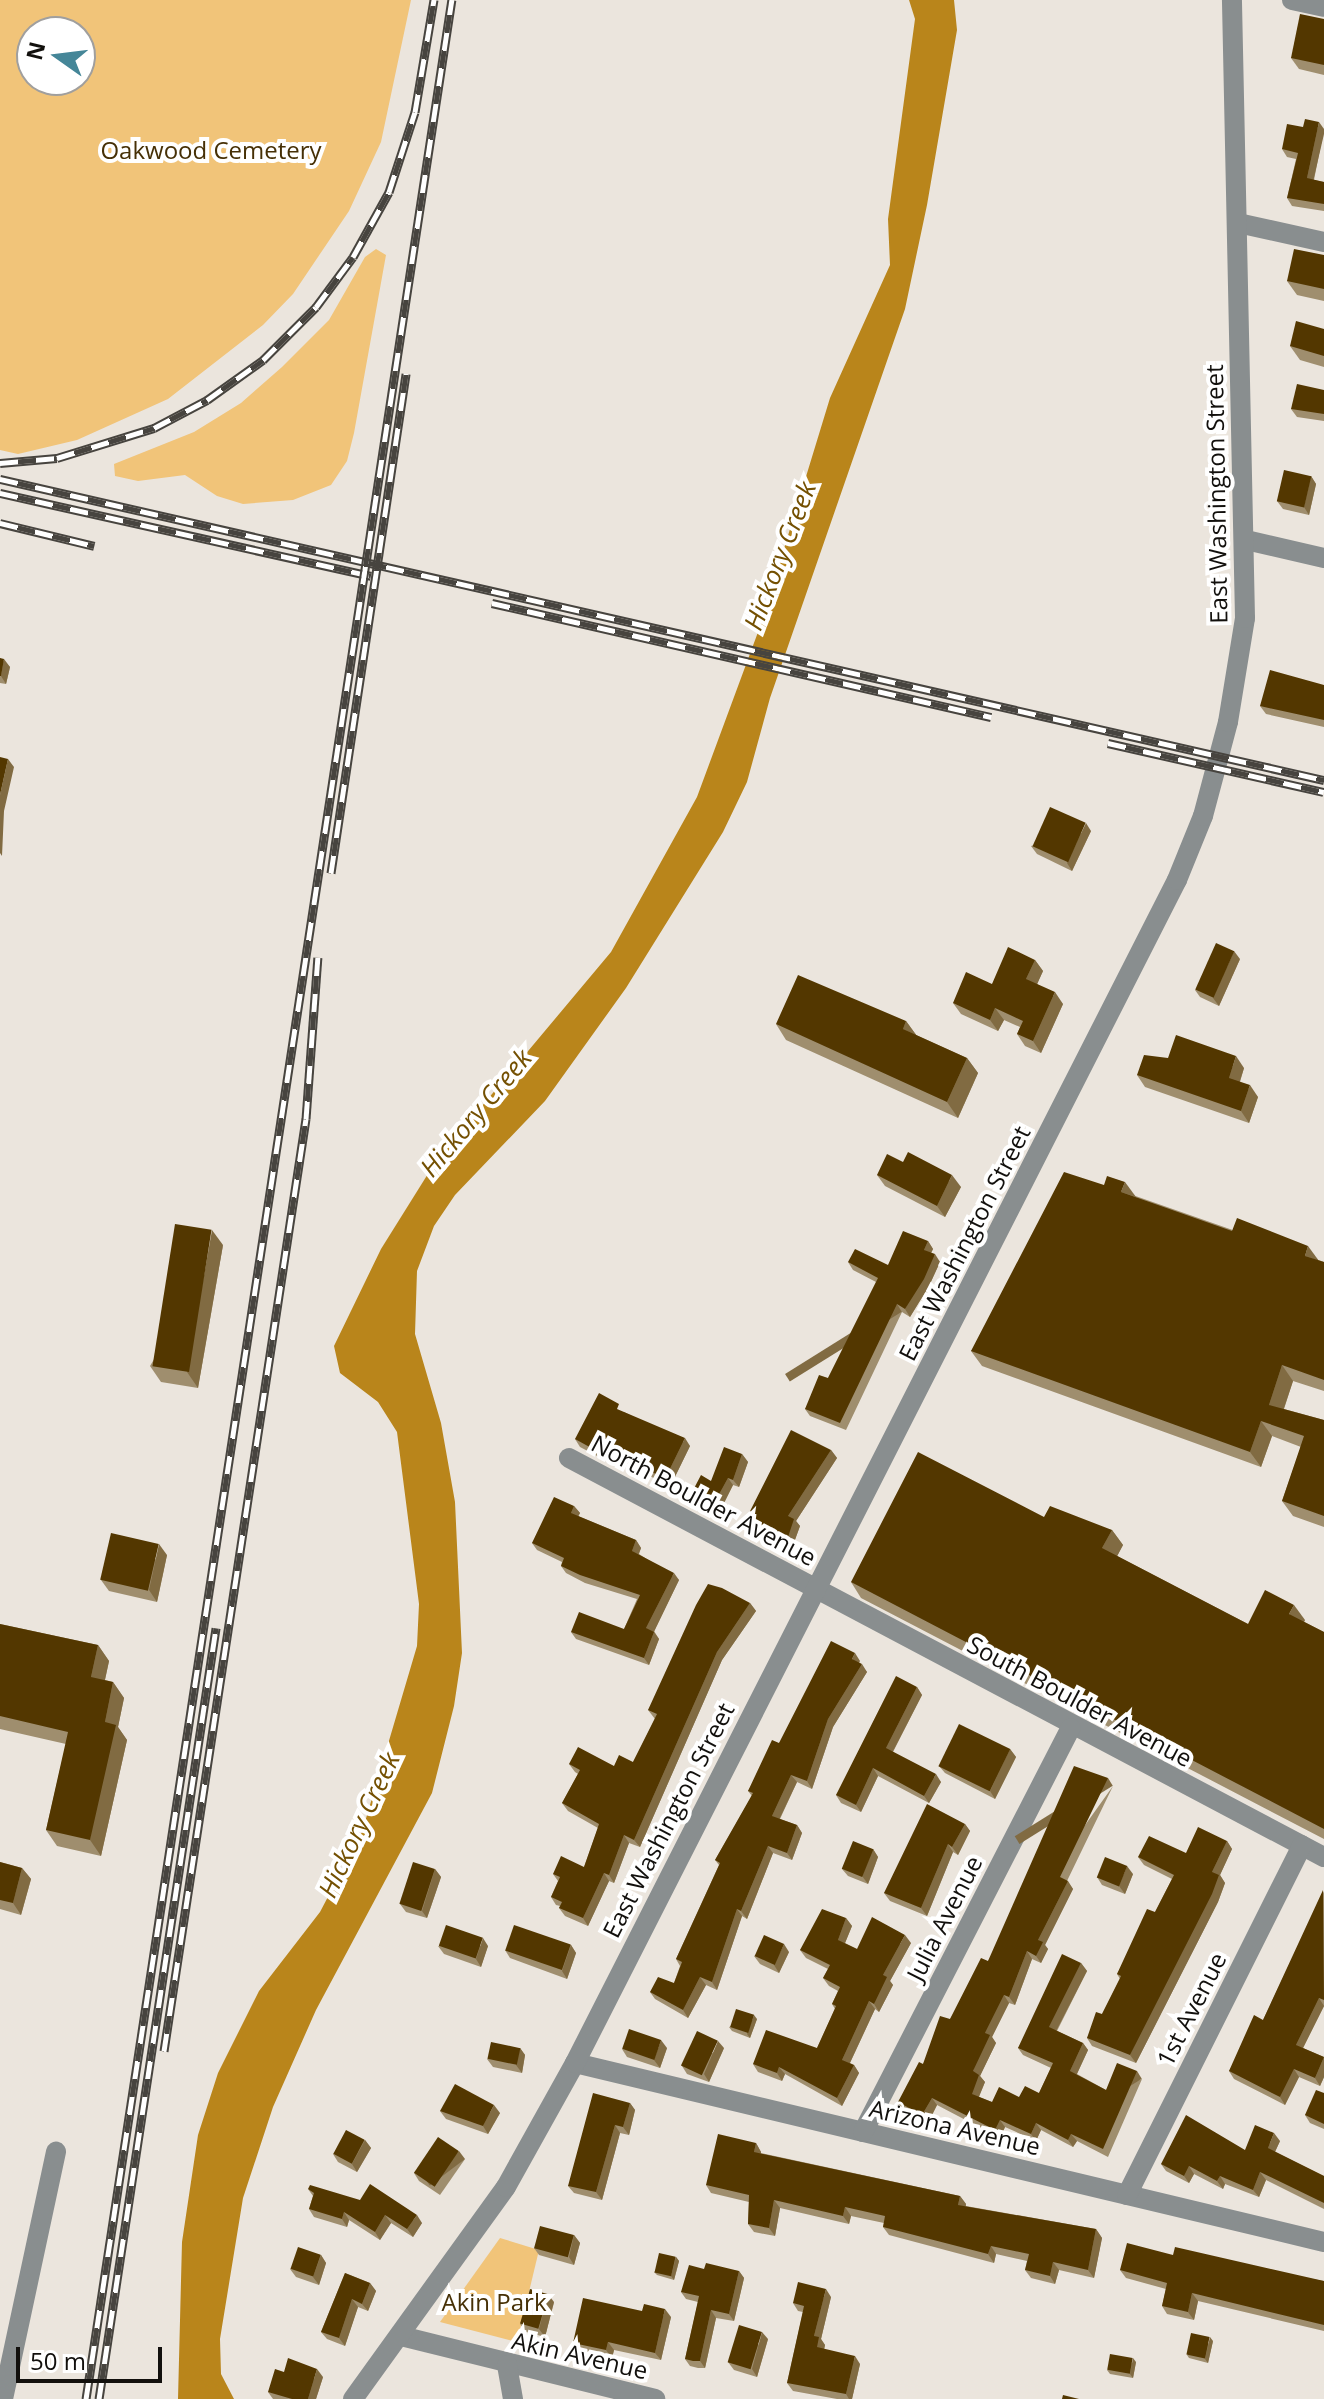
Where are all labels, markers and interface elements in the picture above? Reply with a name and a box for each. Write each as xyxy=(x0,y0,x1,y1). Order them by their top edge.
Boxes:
north arrow xyxy=(16,16,96,96)
text: N xyxy=(18,38,51,63)
park label: Oakwood Cemetery xyxy=(100,136,322,164)
street label: East Washington Street xyxy=(1199,364,1233,624)
water label: Hickory Creek xyxy=(737,477,823,635)
water label: Hickory Creek xyxy=(414,1043,538,1183)
street label: East Washington Street xyxy=(892,1121,1036,1365)
street label: North Boulder Avenue xyxy=(587,1429,821,1571)
street label: South Boulder Avenue xyxy=(963,1630,1197,1772)
street label: East Washington Street xyxy=(596,1698,740,1942)
water label: Hickory Creek xyxy=(312,1747,406,1903)
street label: Julia Avenue xyxy=(900,1851,988,1985)
street label: 1st Avenue xyxy=(1150,1947,1232,2071)
street label: Arizona Avenue xyxy=(867,2093,1043,2161)
park label: Akin Park xyxy=(442,2288,546,2316)
street label: Akin Avenue xyxy=(509,2325,651,2385)
scale bar xyxy=(20,2331,166,2381)
text: 50 m xyxy=(30,2344,86,2377)

